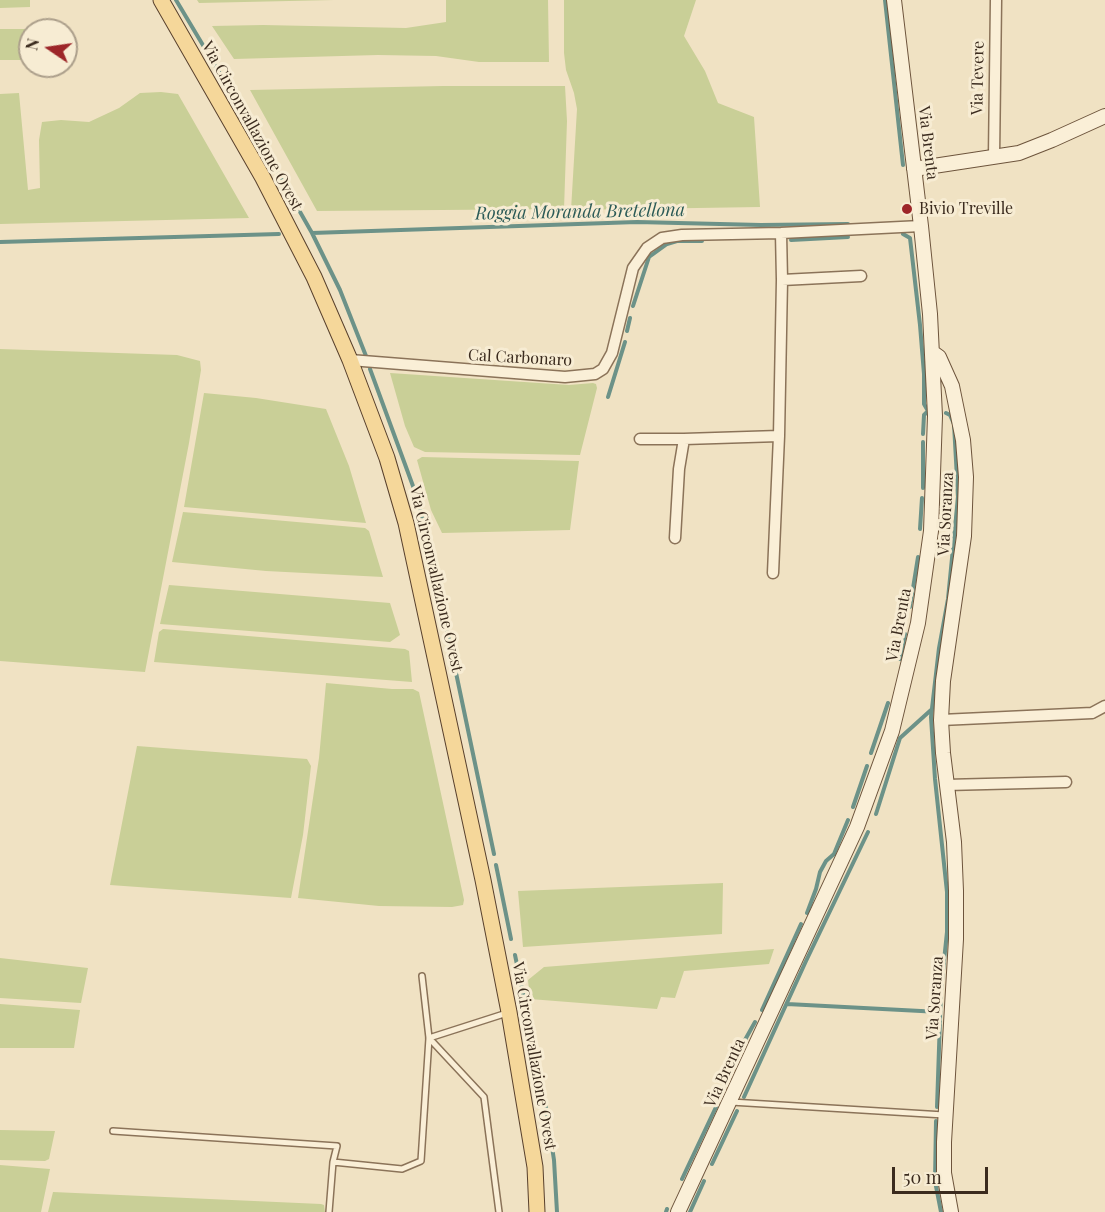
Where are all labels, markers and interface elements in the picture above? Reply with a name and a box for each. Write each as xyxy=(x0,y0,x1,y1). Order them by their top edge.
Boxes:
north arrow xyxy=(18,18,78,78)
text: N xyxy=(20,36,43,52)
street label: Via Circonvallazione Ovest xyxy=(197,38,307,214)
street label: Via Tevere xyxy=(968,41,988,115)
street label: Via Brenta xyxy=(914,105,942,181)
water label: Roggia Moranda Bretellona xyxy=(475,199,685,225)
place label: Bivio Treville xyxy=(919,199,1013,219)
marker: Bivio Treville xyxy=(900,202,914,216)
street label: Cal Carbonaro xyxy=(467,346,573,370)
street label: Via Soranza xyxy=(934,472,958,556)
street label: Via Circonvallazione Ovest xyxy=(405,484,467,674)
street label: Via Brenta xyxy=(882,587,916,663)
street label: Via Soranza xyxy=(922,955,948,1041)
street label: Via Circonvallazione Ovest xyxy=(508,960,560,1152)
street label: Via Brenta xyxy=(701,1035,749,1111)
scale bar xyxy=(895,1155,991,1193)
text: 50 m xyxy=(903,1165,942,1189)

